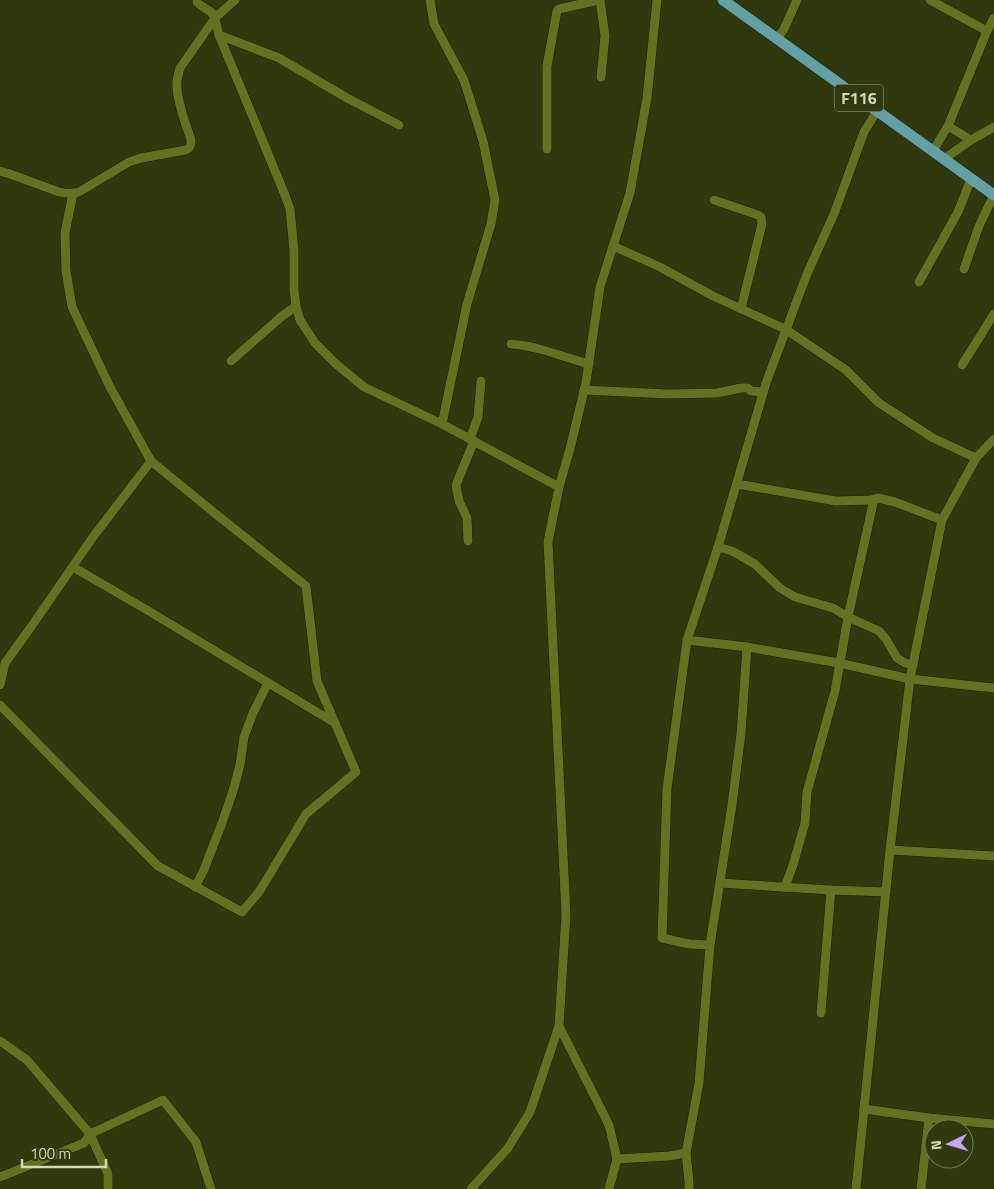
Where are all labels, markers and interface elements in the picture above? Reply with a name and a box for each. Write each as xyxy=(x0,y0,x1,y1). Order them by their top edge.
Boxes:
road number: F116 xyxy=(835,85,883,112)
north arrow xyxy=(924,1119,974,1169)
scale bar xyxy=(22,1136,106,1168)
text: N xyxy=(925,1139,946,1151)
text: 100 m xyxy=(30,1142,71,1165)

